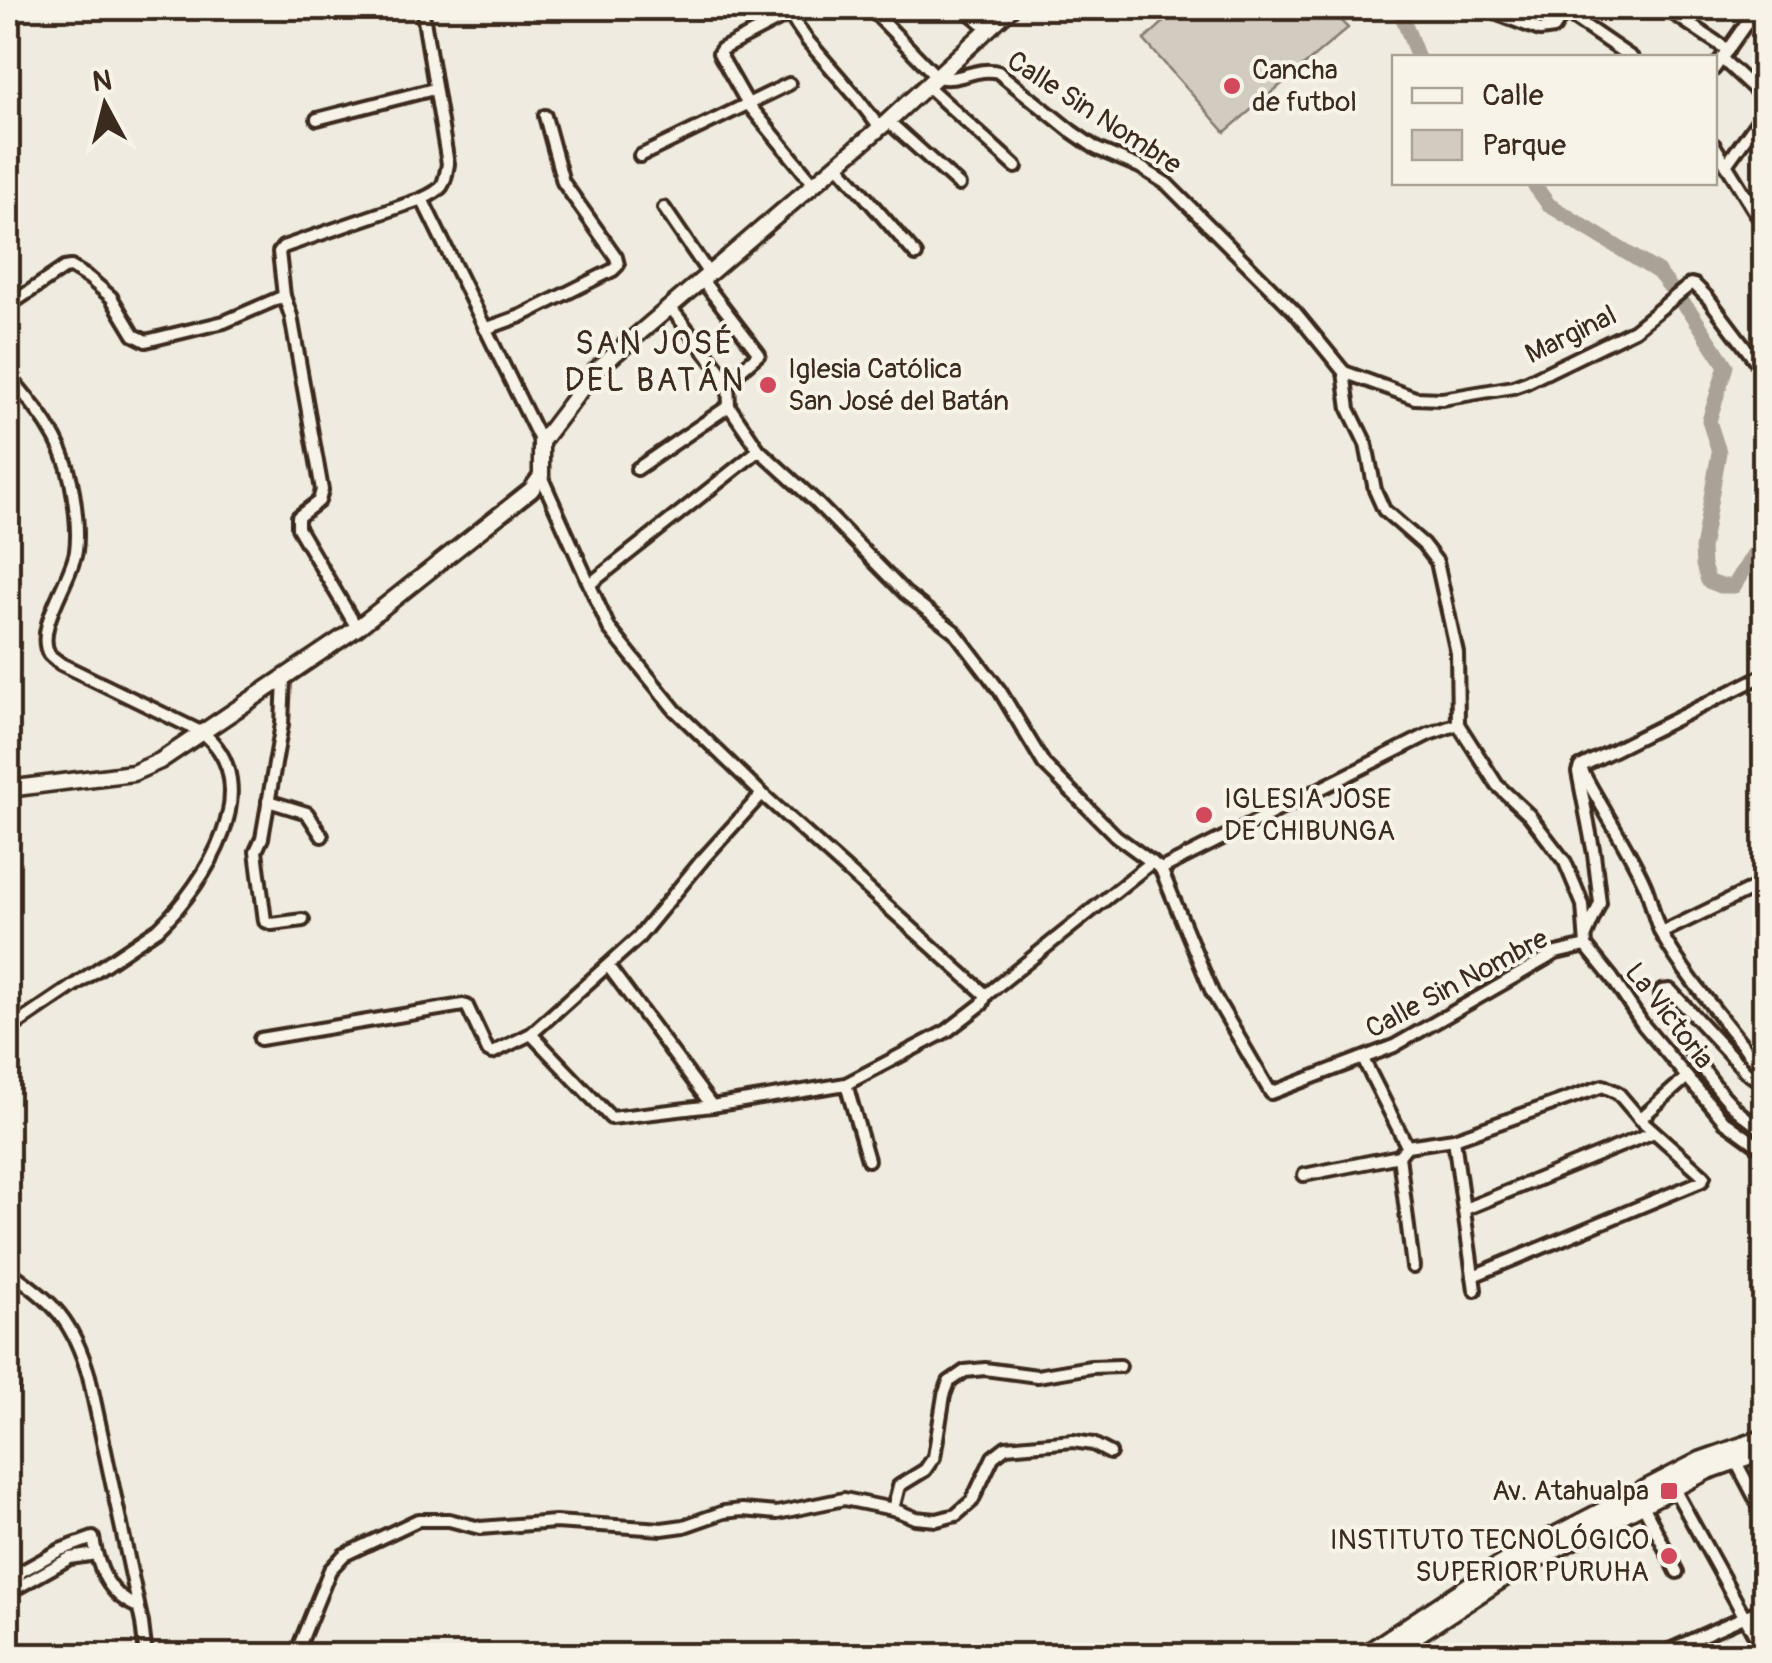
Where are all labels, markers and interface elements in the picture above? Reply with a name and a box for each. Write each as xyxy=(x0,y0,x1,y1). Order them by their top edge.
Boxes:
street label: Calle Sin Nombre xyxy=(1000,43,1188,183)
place label: Cancha de futbol xyxy=(1252,53,1357,120)
north arrow xyxy=(55,55,155,155)
legend xyxy=(1392,55,1717,185)
text: N xyxy=(91,63,114,100)
marker: Cancha de futbol xyxy=(1221,75,1243,97)
text: Calle xyxy=(1482,77,1544,114)
text: Parque xyxy=(1482,127,1566,164)
street label: Marginal xyxy=(1520,298,1622,372)
district label: SAN JOSÉ DEL BATÁN xyxy=(564,324,746,401)
place label: Iglesia Católica San José del Batán xyxy=(788,352,1009,419)
marker: Iglesia Católica San José del Batán xyxy=(757,374,779,396)
place label: IGLESIA JOSE DE CHIBUNGA xyxy=(1224,782,1395,849)
marker: IGLESIA JOSE DE CHIBUNGA xyxy=(1193,804,1215,826)
street label: Calle Sin Nombre xyxy=(1360,921,1554,1047)
street label: La Victoria xyxy=(1617,956,1721,1076)
place label: Av. Atahualpa xyxy=(1492,1474,1649,1509)
marker: Av. Atahualpa xyxy=(1658,1480,1680,1502)
place label: INSTITUTO TECNOLÓGICO SUPERIOR PURUHA xyxy=(1330,1523,1649,1590)
marker: INSTITUTO TECNOLÓGICO SUPERIOR PURUHA xyxy=(1658,1545,1680,1567)

